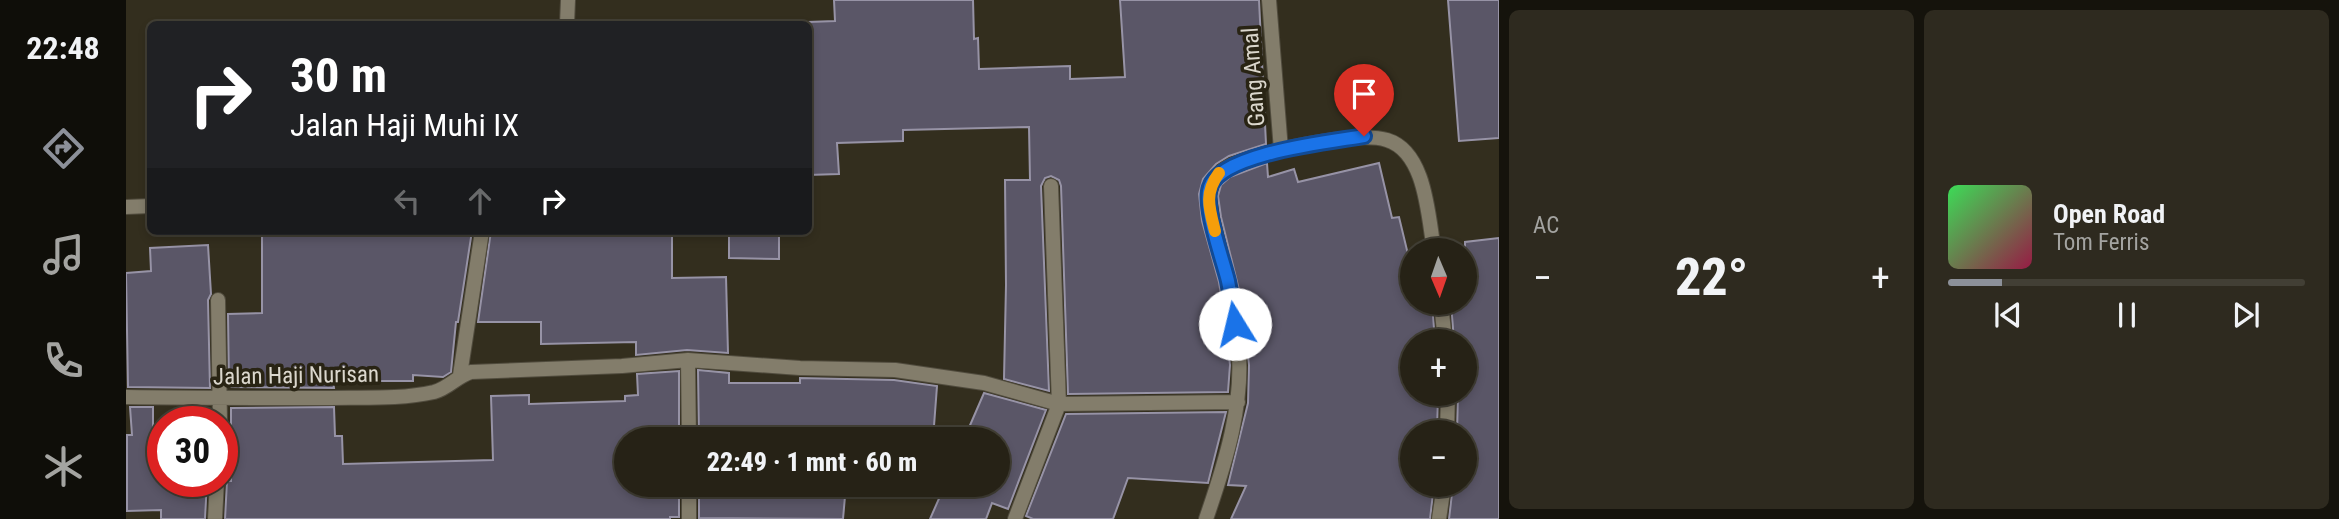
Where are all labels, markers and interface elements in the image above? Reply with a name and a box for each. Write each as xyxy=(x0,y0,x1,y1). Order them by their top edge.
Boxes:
street label: Gang Amal xyxy=(1237,27,1270,127)
text: 22:48 xyxy=(26,29,100,67)
text: 30 m xyxy=(290,47,387,104)
icon: right xyxy=(175,49,266,140)
pin xyxy=(1334,64,1394,136)
icon: arrive xyxy=(1345,75,1383,113)
text: Jalan Haji Muhi IX xyxy=(290,106,519,144)
icon: directions xyxy=(39,124,88,173)
icon: left xyxy=(388,182,426,220)
icon: ahead xyxy=(461,182,499,220)
icon: right xyxy=(534,182,572,220)
text: Open Road xyxy=(2053,199,2165,229)
text: AC xyxy=(1533,212,1559,239)
text: Tom Ferris xyxy=(2053,229,2149,256)
icon: music xyxy=(39,230,88,279)
north arrow xyxy=(1400,238,1477,315)
map controls xyxy=(1400,238,1477,497)
text: 22° xyxy=(1675,247,1748,308)
text: − xyxy=(1533,256,1552,300)
text: + xyxy=(1871,256,1890,300)
position arrow xyxy=(1198,287,1272,361)
icon: previous xyxy=(1989,296,2027,334)
icon: pause xyxy=(2108,296,2146,334)
icon: next xyxy=(2227,296,2265,334)
button: + xyxy=(1400,329,1477,406)
icon: phone xyxy=(39,336,88,385)
street label: Jalan Haji Nurisan xyxy=(213,361,379,390)
speed limit sign: 30 xyxy=(147,406,238,497)
button: − xyxy=(1400,420,1477,497)
icon: climate xyxy=(39,442,88,491)
text: 22:49 · 1 mnt · 60 m xyxy=(707,447,917,477)

